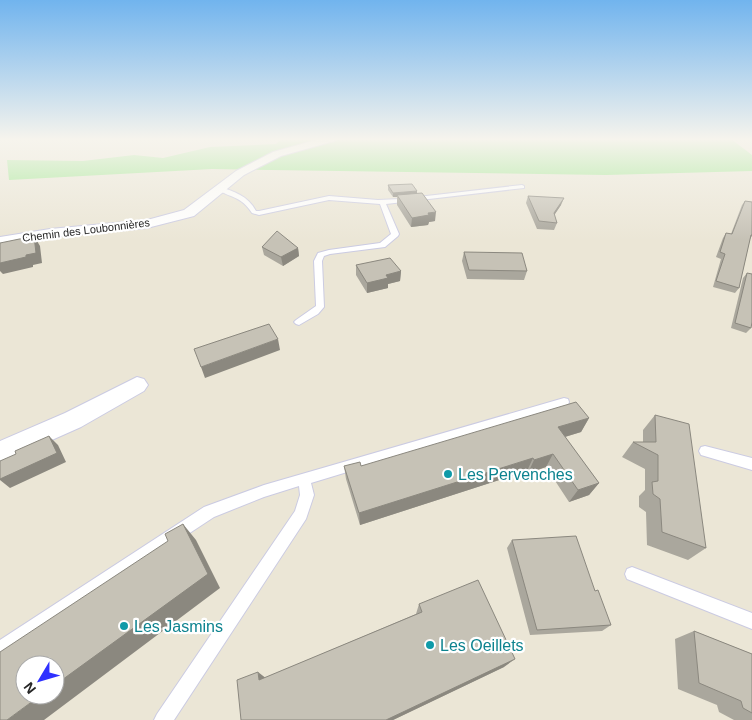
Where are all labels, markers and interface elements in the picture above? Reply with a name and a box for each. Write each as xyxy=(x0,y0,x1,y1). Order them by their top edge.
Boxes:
street label: Chemin des Loubonnières xyxy=(22,216,151,244)
place label: Les Pervenches xyxy=(458,466,573,483)
marker: Les Pervenches xyxy=(442,468,454,480)
place label: Les Jasmins xyxy=(134,618,223,635)
marker: Les Jasmins xyxy=(118,620,130,632)
place label: Les Oeillets xyxy=(440,637,524,654)
marker: Les Oeillets xyxy=(424,639,436,651)
north arrow xyxy=(15,655,65,705)
text: N xyxy=(20,679,39,697)

